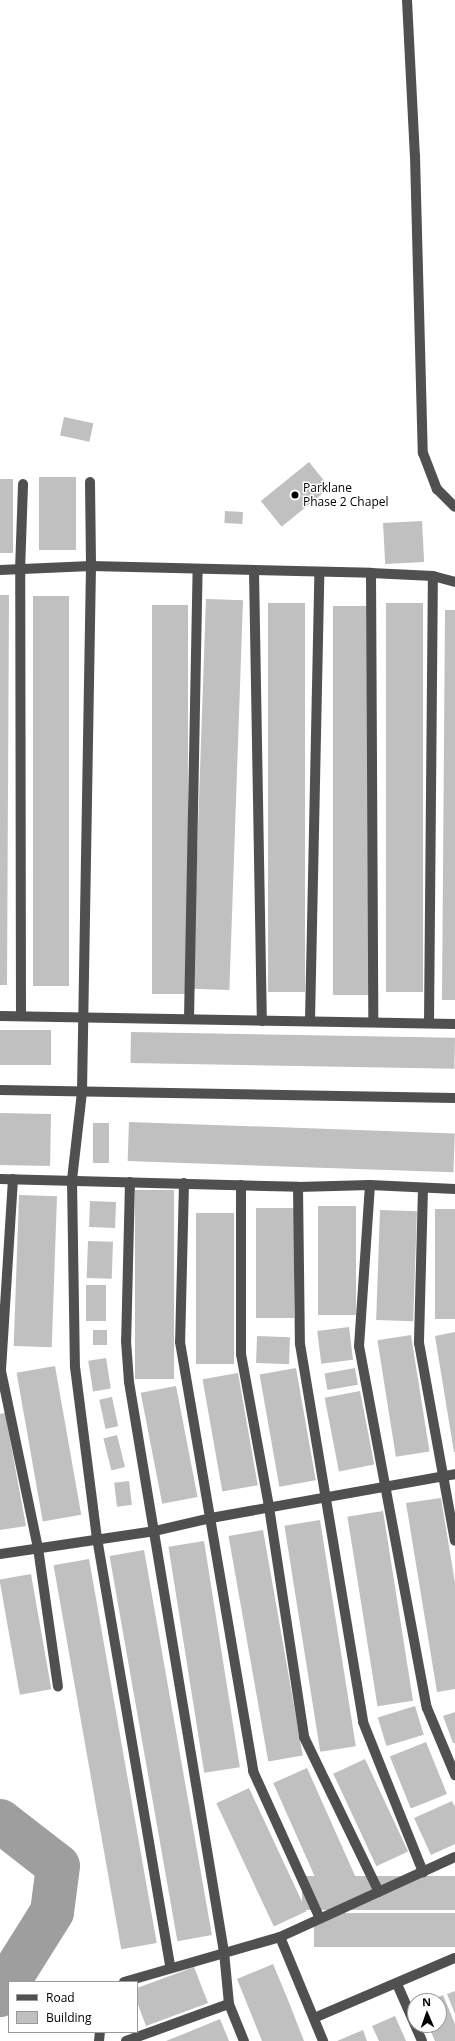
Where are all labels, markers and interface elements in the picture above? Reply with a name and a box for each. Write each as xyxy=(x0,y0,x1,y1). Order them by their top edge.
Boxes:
place label: Parklane Phase 2 Chapel xyxy=(303,481,388,509)
marker: Parklane Phase 2 Chapel xyxy=(290,490,300,500)
legend xyxy=(8,1981,138,2033)
text: Road xyxy=(46,1989,75,2006)
north arrow xyxy=(407,1993,447,2033)
text: N xyxy=(422,1994,431,2009)
text: Building xyxy=(46,2009,91,2026)

